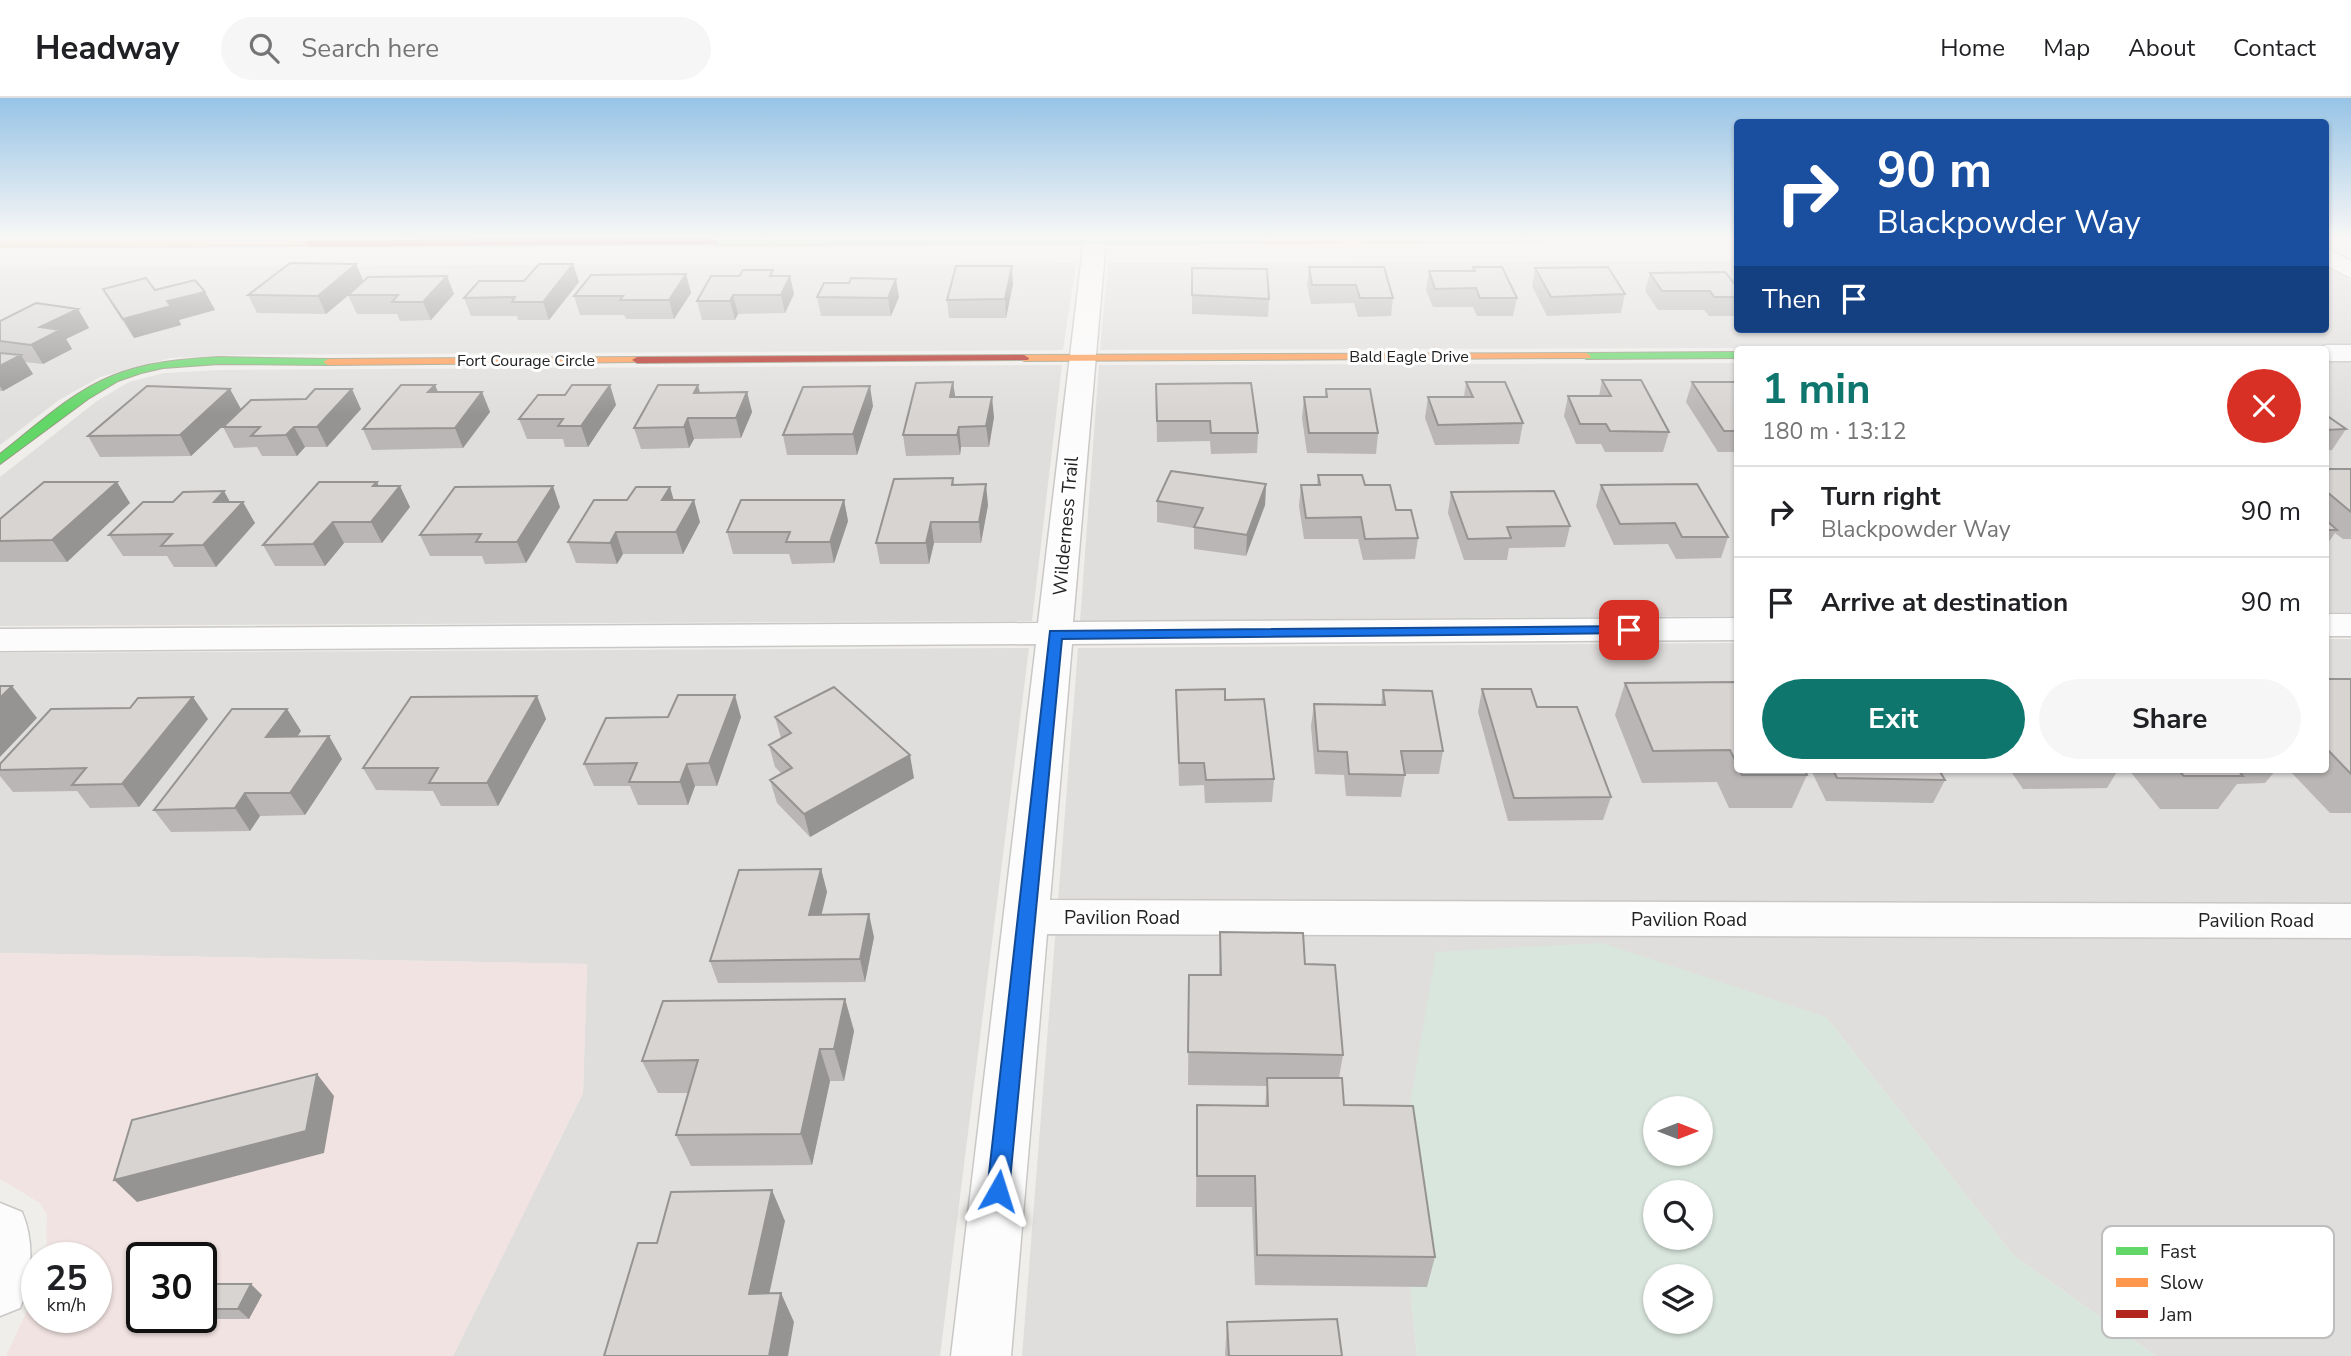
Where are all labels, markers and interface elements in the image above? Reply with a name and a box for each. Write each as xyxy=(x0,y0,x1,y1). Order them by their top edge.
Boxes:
search box xyxy=(221,17,711,80)
text: Headway xyxy=(35,26,179,71)
icon: search xyxy=(245,29,283,67)
text: Search here xyxy=(301,31,439,66)
text: Home xyxy=(1940,32,2005,64)
text: Map xyxy=(2043,32,2090,64)
text: About xyxy=(2128,32,2195,64)
text: Contact xyxy=(2233,32,2316,64)
text: 90 m xyxy=(1877,137,1992,204)
icon: right xyxy=(1762,147,1853,238)
text: Blackpowder Way xyxy=(1877,201,2141,244)
icon: arrive xyxy=(1835,280,1873,318)
text: Then xyxy=(1762,282,1821,317)
street label: Bald Eagle Drive xyxy=(1349,346,1469,368)
street label: Fort Courage Circle xyxy=(457,350,595,372)
text: 1 min xyxy=(1762,361,1871,418)
button: close xyxy=(2227,369,2301,443)
text: 180 m · 13:12 xyxy=(1762,416,1907,447)
street label: Wilderness Trail xyxy=(1047,455,1085,597)
text: Turn right xyxy=(1821,479,1940,514)
icon: right xyxy=(1762,493,1800,531)
text: 90 m xyxy=(2241,494,2301,529)
text: Blackpowder Way xyxy=(1821,514,2011,545)
icon: arrive xyxy=(1762,584,1800,622)
text: Arrive at destination xyxy=(1821,585,2068,620)
text: 90 m xyxy=(2241,585,2301,620)
pin xyxy=(1599,600,1659,660)
icon: arrive xyxy=(1610,611,1648,649)
button: Exit xyxy=(1762,679,2025,759)
button: Share xyxy=(2039,679,2301,759)
street label: Pavilion Road xyxy=(1064,905,1180,931)
street label: Pavilion Road xyxy=(1631,907,1747,933)
street label: Pavilion Road xyxy=(2198,908,2314,934)
north arrow xyxy=(1643,1096,1713,1166)
map controls xyxy=(1643,1096,1713,1334)
position arrow xyxy=(961,1154,1035,1228)
button: search xyxy=(1643,1180,1713,1250)
legend xyxy=(2102,1226,2334,1338)
text: Fast xyxy=(2160,1239,2196,1265)
speed limit sign: 30 xyxy=(126,1242,217,1333)
text: 25 xyxy=(45,1255,88,1302)
button: layers xyxy=(1643,1264,1713,1334)
text: Slow xyxy=(2160,1270,2204,1296)
text: km/h xyxy=(47,1293,86,1317)
text: Jam xyxy=(2159,1302,2193,1328)

